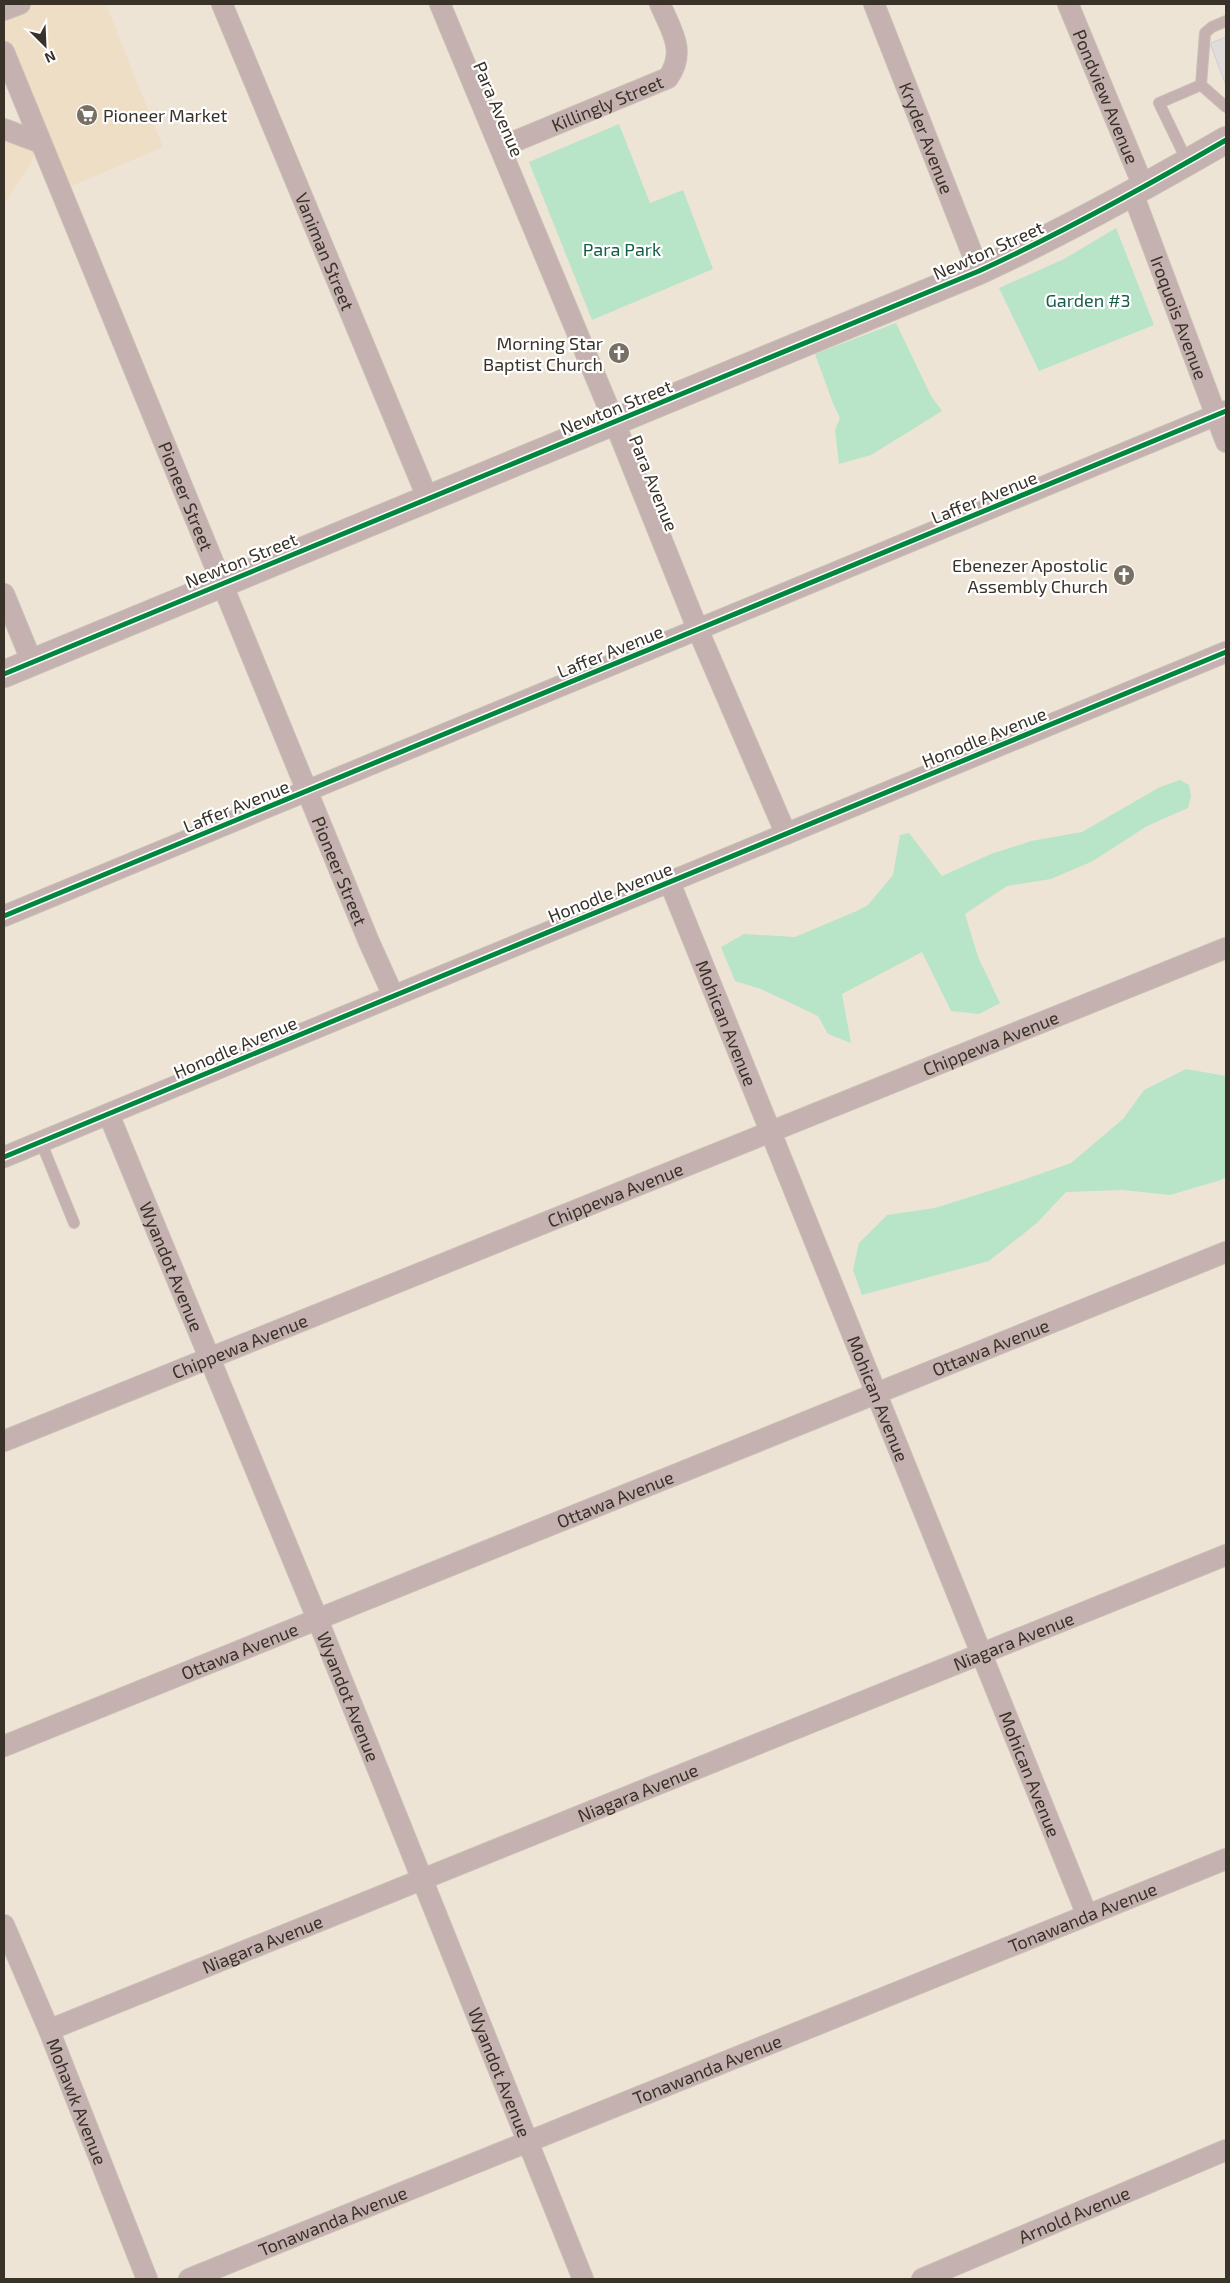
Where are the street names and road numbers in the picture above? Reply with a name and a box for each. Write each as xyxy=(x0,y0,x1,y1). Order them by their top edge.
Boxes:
street label: Pondview Avenue xyxy=(1069,26,1144,167)
street label: Para Avenue xyxy=(469,58,529,160)
street label: Killingly Street xyxy=(548,70,667,136)
street label: Kryder Avenue xyxy=(895,79,959,197)
street label: Vaniman Street xyxy=(291,189,359,314)
street label: Newton Street xyxy=(929,216,1047,284)
street label: Iroquois Avenue xyxy=(1146,253,1213,382)
street label: Newton Street xyxy=(557,375,675,439)
street label: Para Avenue xyxy=(625,432,683,534)
street label: Pioneer Street xyxy=(154,438,218,554)
street label: Laffer Avenue xyxy=(928,466,1040,528)
street label: Newton Street xyxy=(182,528,300,592)
street label: Laffer Avenue xyxy=(554,620,666,682)
street label: Honodle Avenue xyxy=(919,702,1049,772)
street label: Laffer Avenue xyxy=(180,775,292,837)
street label: Pioneer Street xyxy=(308,813,372,929)
street label: Honodle Avenue xyxy=(545,857,675,927)
street label: Mohican Avenue xyxy=(691,957,762,1089)
street label: Chippewa Avenue xyxy=(920,1006,1062,1080)
street label: Honodle Avenue xyxy=(170,1011,300,1083)
street label: Chippewa Avenue xyxy=(544,1157,686,1232)
street label: Wyandot Avenue xyxy=(135,1198,208,1335)
street label: Chippewa Avenue xyxy=(168,1309,311,1383)
street label: Ottawa Avenue xyxy=(929,1314,1052,1381)
street label: Mohican Avenue xyxy=(843,1332,914,1465)
street label: Ottawa Avenue xyxy=(553,1466,677,1532)
street label: Niagara Avenue xyxy=(950,1607,1077,1675)
street label: Ottawa Avenue xyxy=(178,1617,301,1684)
street label: Wyandot Avenue xyxy=(313,1628,385,1765)
street label: Mohican Avenue xyxy=(995,1708,1065,1840)
street label: Niagara Avenue xyxy=(574,1758,701,1827)
street label: Tonawanda Avenue xyxy=(1005,1877,1160,1957)
street label: Niagara Avenue xyxy=(199,1910,326,1978)
street label: Wyandot Avenue xyxy=(464,2004,536,2141)
street label: Tonawanda Avenue xyxy=(630,2029,785,2109)
street label: Mohawk Avenue xyxy=(42,2035,112,2168)
street label: Tonawanda Avenue xyxy=(255,2181,410,2261)
street label: Arnold Avenue xyxy=(1015,2181,1133,2248)

